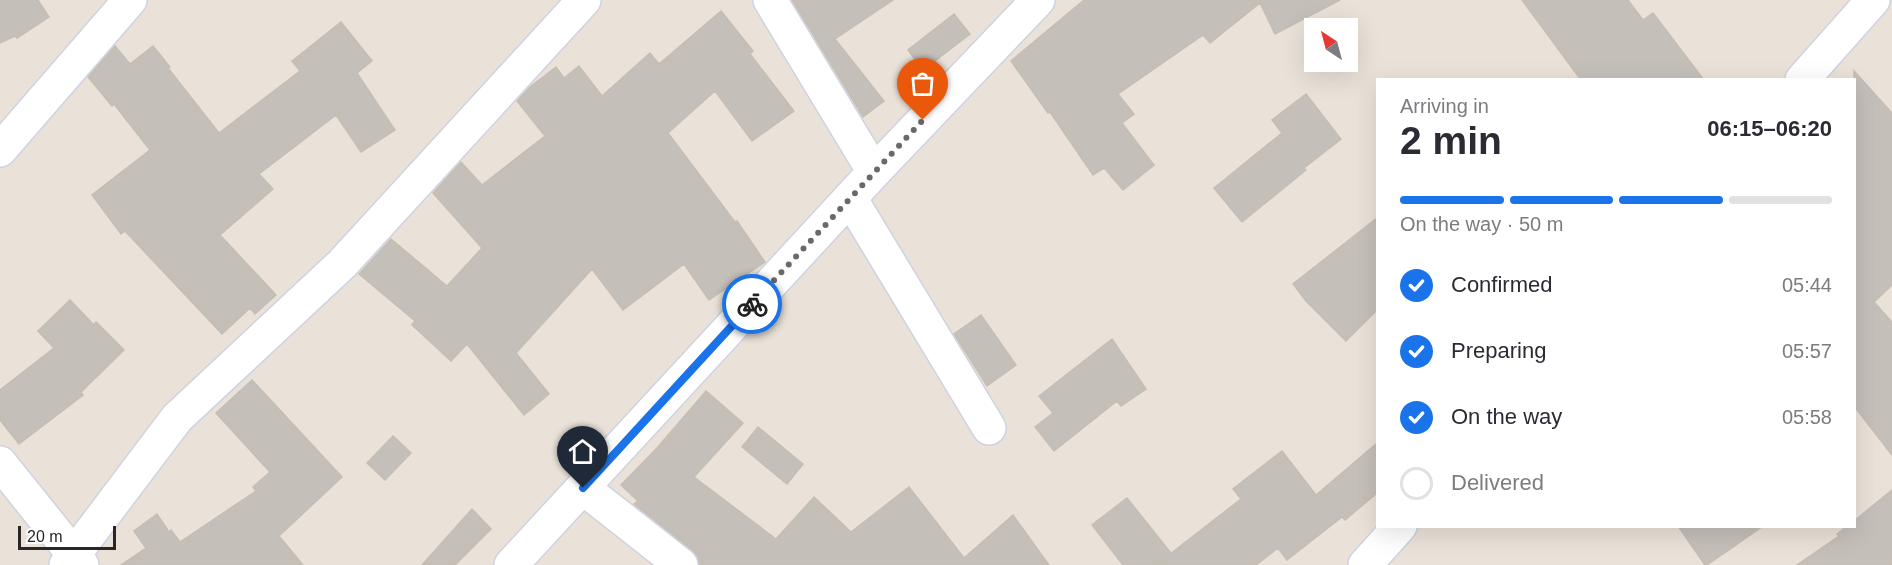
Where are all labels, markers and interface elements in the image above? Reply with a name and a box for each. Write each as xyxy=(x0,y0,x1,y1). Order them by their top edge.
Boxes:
north arrow xyxy=(1304,18,1358,72)
map controls xyxy=(1304,18,1358,72)
pin xyxy=(897,58,948,120)
icon: bag xyxy=(906,67,939,100)
text: Arriving in xyxy=(1400,95,1489,117)
text: 06:15–06:20 xyxy=(1707,116,1832,141)
text: 2 min xyxy=(1400,119,1502,162)
text: On the way · 50 m xyxy=(1400,213,1563,235)
icon: check xyxy=(1400,269,1433,302)
text: Confirmed xyxy=(1451,272,1552,297)
courier xyxy=(722,274,782,334)
text: 05:44 xyxy=(1782,274,1832,296)
icon: bike xyxy=(736,288,769,321)
icon: check xyxy=(1400,335,1433,368)
text: Preparing xyxy=(1451,338,1546,363)
text: 05:57 xyxy=(1782,340,1832,362)
icon: check xyxy=(1400,401,1433,434)
text: On the way xyxy=(1451,404,1562,429)
text: 05:58 xyxy=(1782,406,1832,428)
pin xyxy=(557,426,608,488)
icon: home xyxy=(566,435,599,468)
text: Delivered xyxy=(1451,470,1544,495)
scale bar xyxy=(18,523,116,550)
text: 20 m xyxy=(27,528,63,545)

